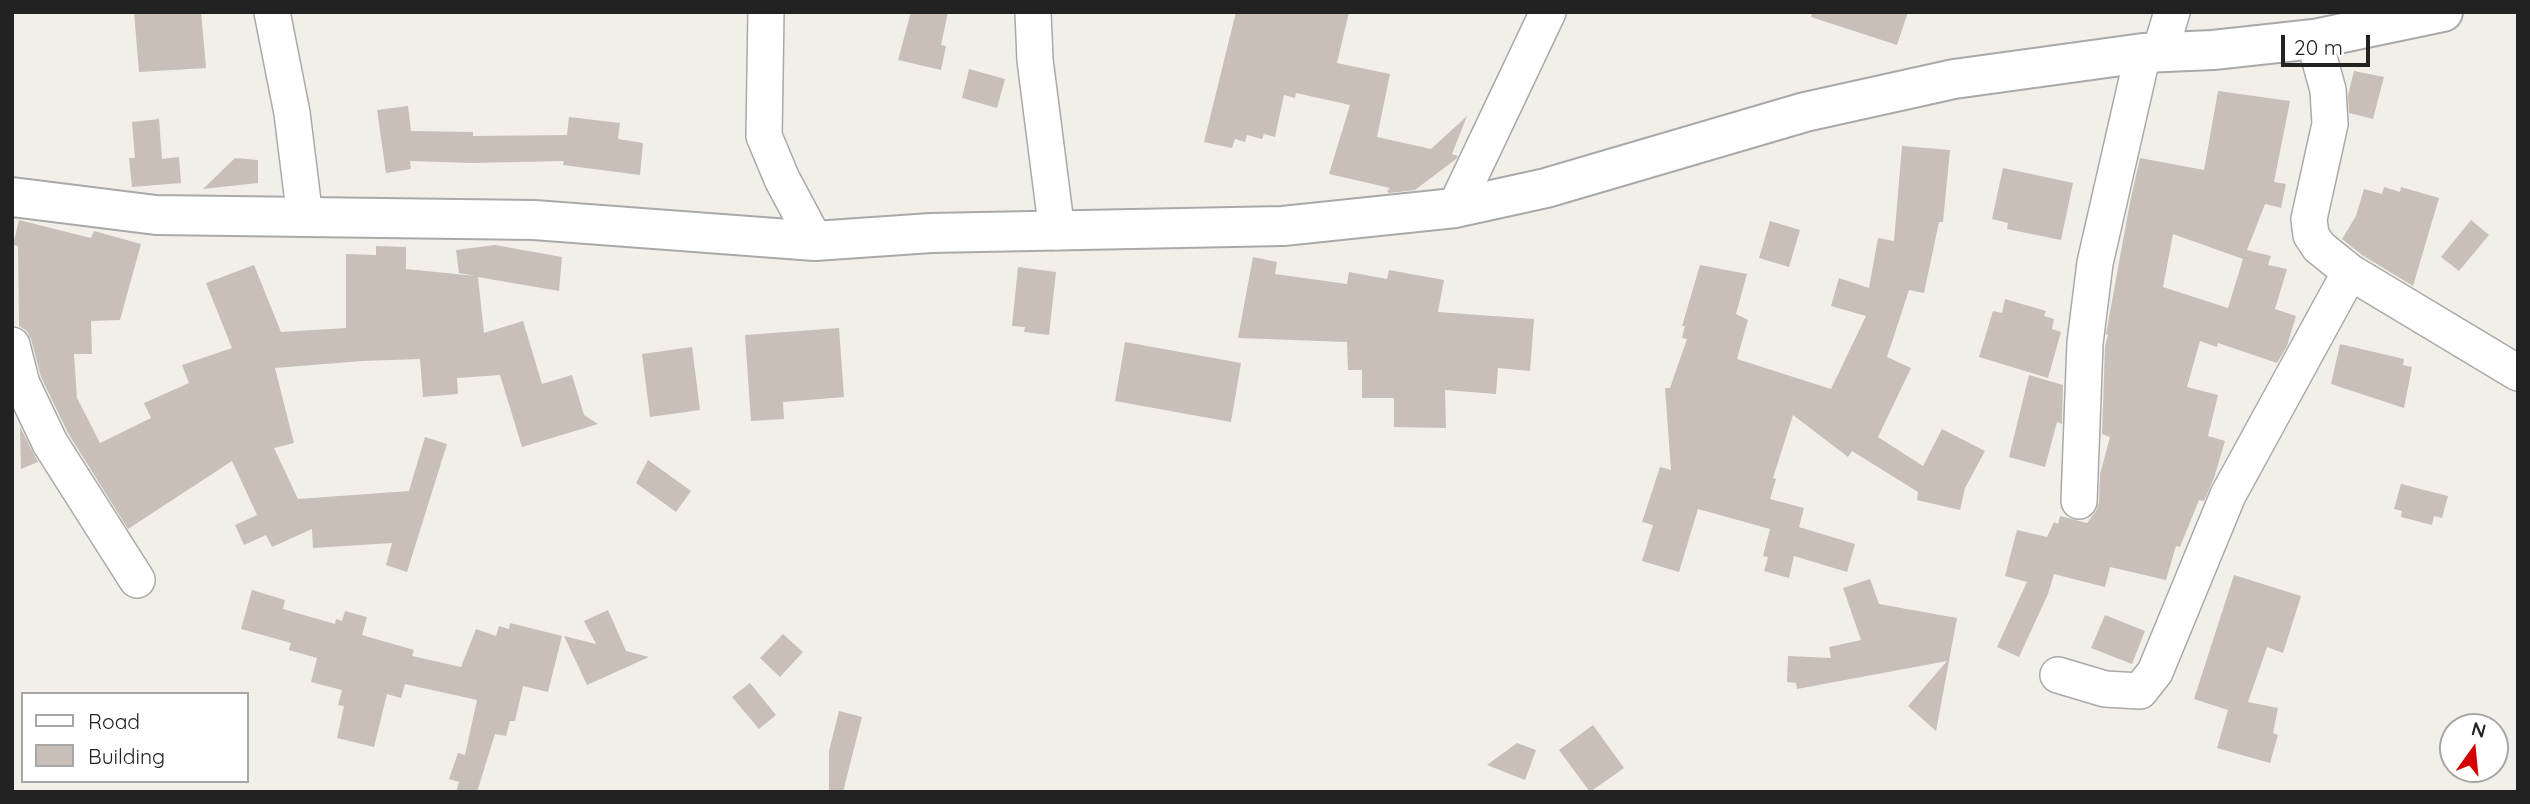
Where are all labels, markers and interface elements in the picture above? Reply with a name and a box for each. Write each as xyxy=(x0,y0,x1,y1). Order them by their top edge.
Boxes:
scale bar xyxy=(2285,21,2374,65)
text: 20 m xyxy=(2294,34,2343,60)
legend xyxy=(21,692,248,783)
text: Road xyxy=(88,708,140,734)
north arrow xyxy=(2439,713,2509,783)
text: N xyxy=(2469,716,2489,743)
text: Building xyxy=(88,743,165,769)

